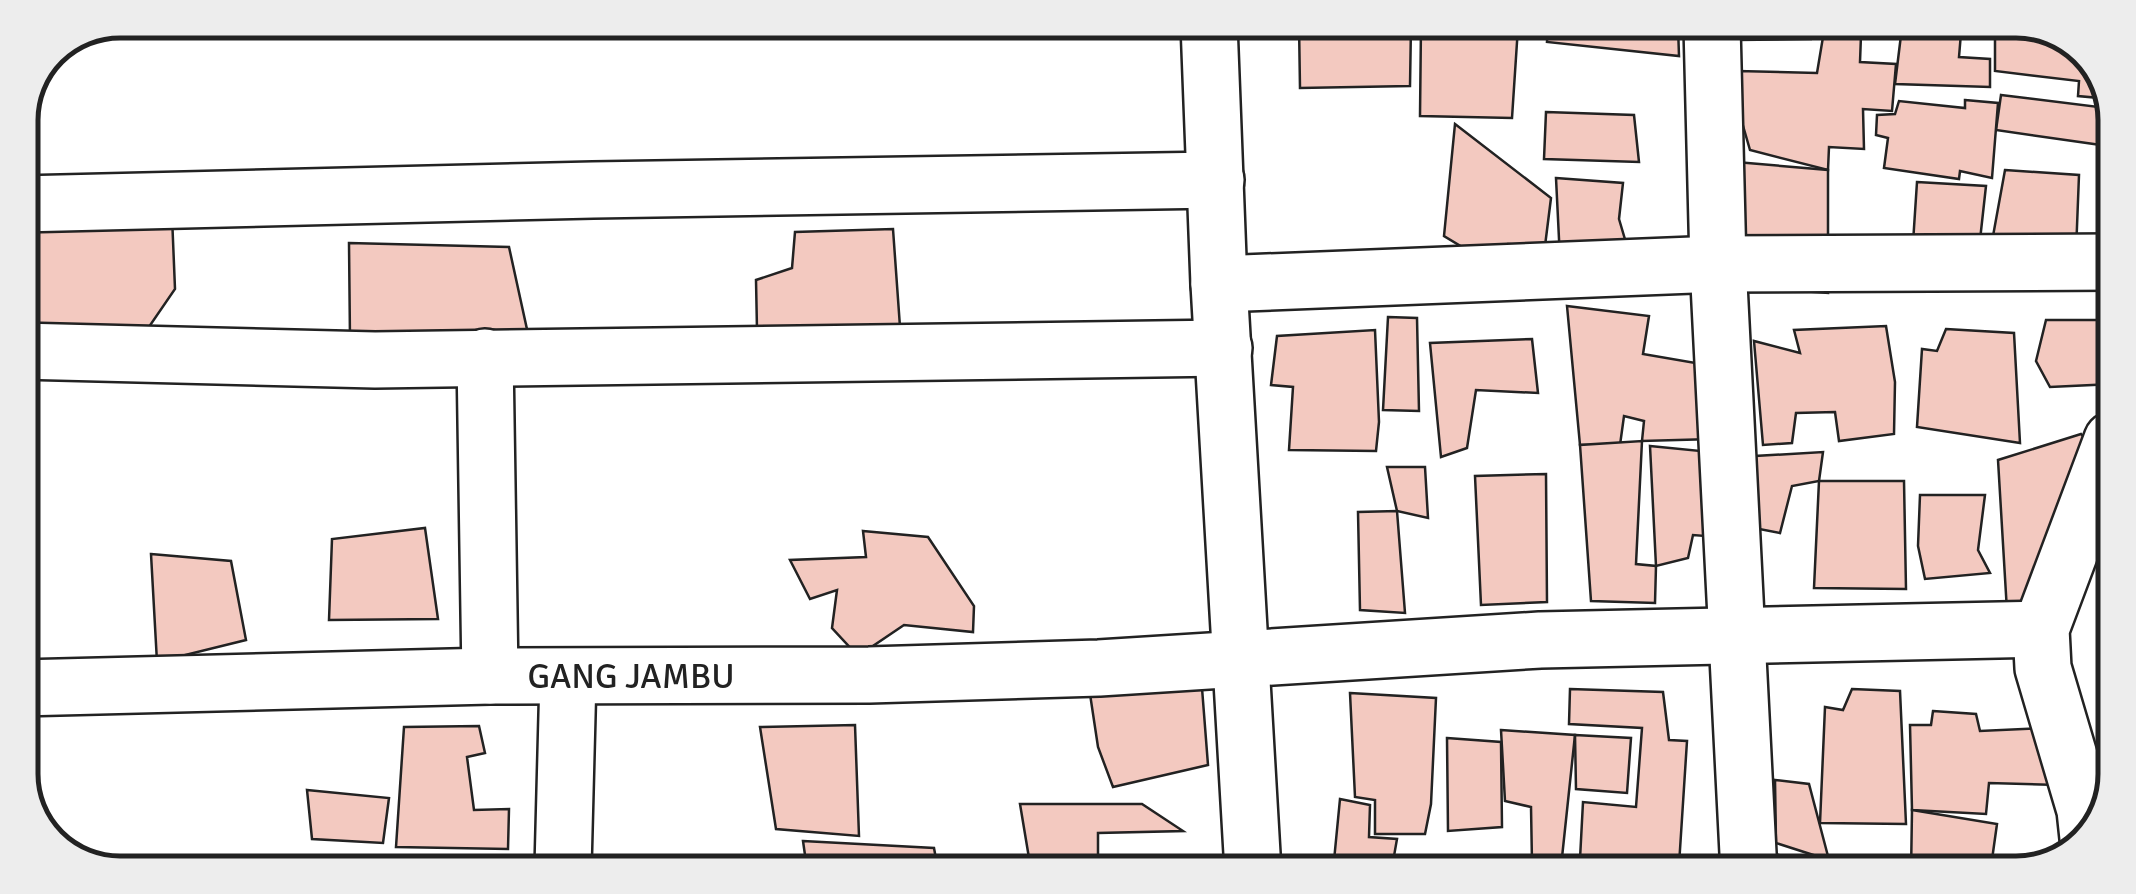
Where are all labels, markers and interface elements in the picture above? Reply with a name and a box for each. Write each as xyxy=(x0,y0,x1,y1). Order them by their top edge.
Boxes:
street label: GANG JAMBU xyxy=(527,655,735,698)

